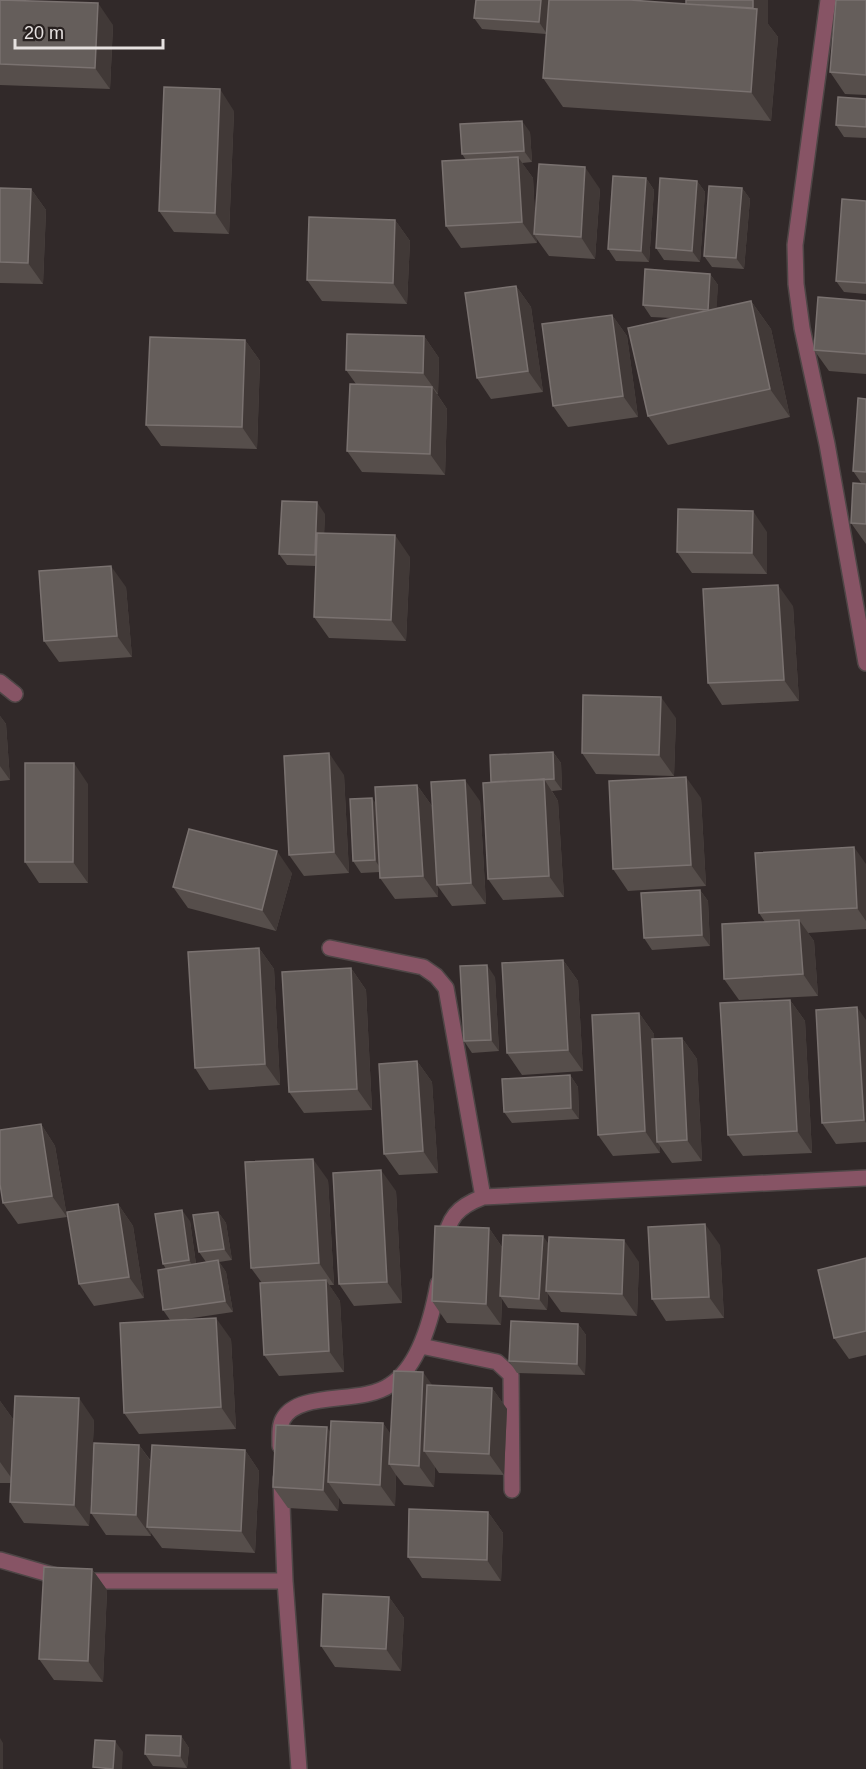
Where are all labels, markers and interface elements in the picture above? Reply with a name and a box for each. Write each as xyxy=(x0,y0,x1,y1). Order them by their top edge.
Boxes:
scale bar xyxy=(15,12,164,50)
text: 20 m xyxy=(24,23,64,43)

